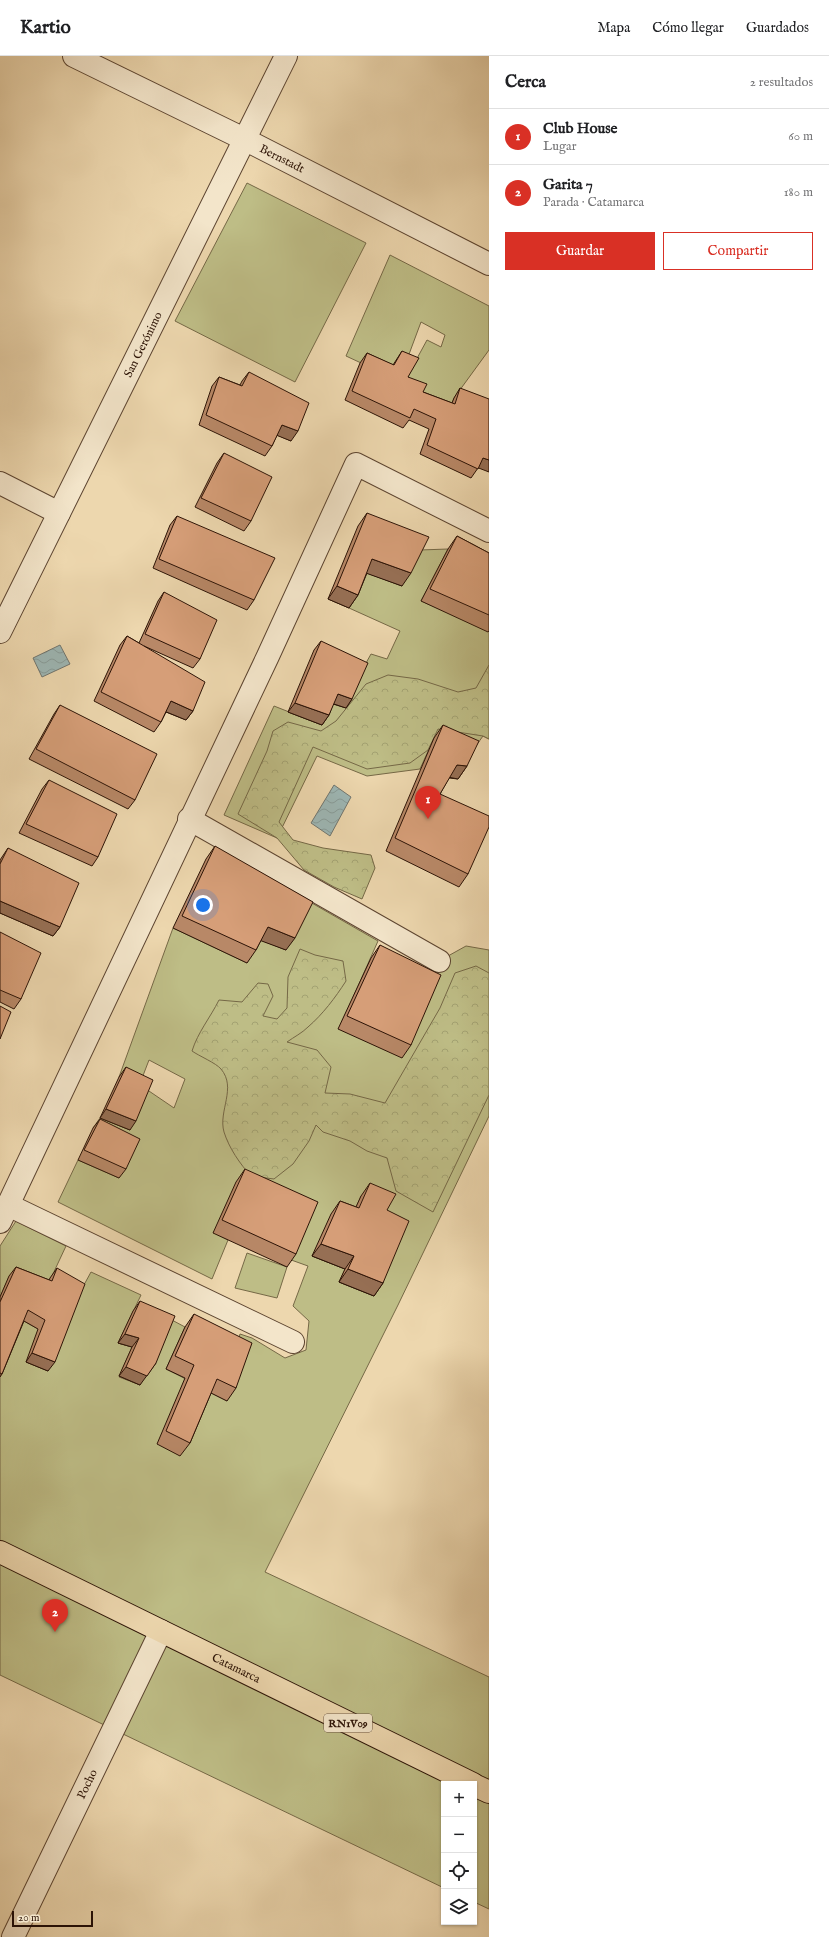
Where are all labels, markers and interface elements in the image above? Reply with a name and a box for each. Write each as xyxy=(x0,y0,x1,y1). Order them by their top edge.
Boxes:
text: Kartio xyxy=(20,16,71,40)
text: Mapa xyxy=(597,19,630,37)
text: Cómo llegar xyxy=(652,19,724,37)
text: Guardados xyxy=(746,19,809,37)
text: Cerca xyxy=(505,72,546,93)
text: 2 resultados xyxy=(750,74,813,91)
text: Club House xyxy=(543,119,617,138)
text: 1 xyxy=(516,128,520,145)
text: 60 m xyxy=(788,128,813,145)
text: Lugar xyxy=(543,138,576,155)
street label: Bernstadt xyxy=(257,141,307,177)
text: Garita 7 xyxy=(543,175,593,194)
text: 2 xyxy=(515,184,521,201)
text: 180 m xyxy=(784,184,813,201)
text: Parada · Catamarca xyxy=(543,194,644,211)
button: Guardar xyxy=(505,232,655,270)
button: Compartir xyxy=(663,232,813,270)
street label: San Gerónimo xyxy=(121,309,166,380)
pin: 1 xyxy=(415,786,441,819)
your location xyxy=(193,895,213,915)
pin: 2 xyxy=(42,1599,68,1632)
street label: Catamarca xyxy=(209,1650,263,1687)
road number: RN1V09 xyxy=(324,1714,372,1732)
street label: Pocho xyxy=(74,1766,101,1801)
map controls xyxy=(441,1781,477,1925)
button: + xyxy=(441,1781,477,1817)
button: − xyxy=(441,1817,477,1853)
button: locate xyxy=(441,1853,477,1889)
button: layers xyxy=(441,1889,477,1925)
scale bar xyxy=(12,1909,93,1928)
text: 20 m xyxy=(18,1911,39,1925)

